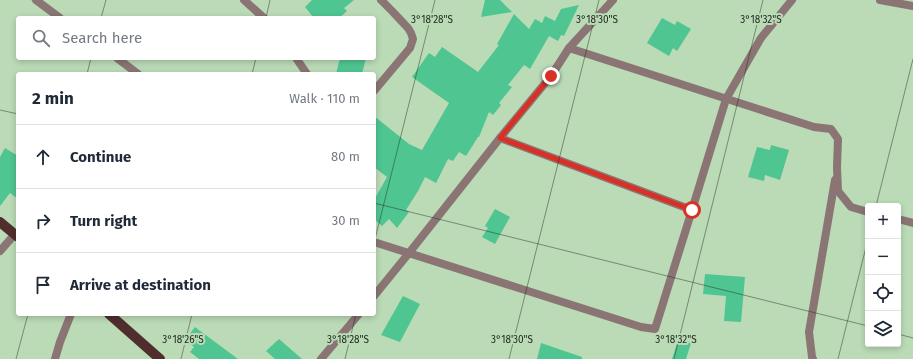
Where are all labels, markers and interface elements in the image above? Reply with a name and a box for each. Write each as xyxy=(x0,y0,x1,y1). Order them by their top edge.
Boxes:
text: 3°18'28"S xyxy=(411,14,453,26)
text: 3°18'30"S xyxy=(576,14,619,26)
text: 3°18'32"S xyxy=(740,14,782,26)
search box xyxy=(16,16,376,60)
icon: search xyxy=(30,27,52,49)
text: Search here xyxy=(62,29,142,47)
route end xyxy=(542,67,560,85)
text: 2 min xyxy=(32,88,74,109)
text: Walk · 110 m xyxy=(289,91,360,106)
icon: ahead xyxy=(32,146,54,168)
text: Continue xyxy=(70,148,131,166)
text: 80 m xyxy=(331,149,360,164)
route start xyxy=(683,201,701,219)
map controls xyxy=(865,203,901,347)
button: + xyxy=(865,203,901,239)
icon: right xyxy=(32,210,54,232)
text: Turn right xyxy=(70,212,137,230)
text: 30 m xyxy=(332,213,360,228)
button: − xyxy=(865,239,901,275)
icon: arrive xyxy=(32,274,54,296)
button: locate xyxy=(865,275,901,311)
text: Arrive at destination xyxy=(70,276,211,294)
button: layers xyxy=(865,311,901,347)
text: 3°18'26"S xyxy=(162,334,204,346)
text: 3°18'28"S xyxy=(327,334,369,346)
text: 3°18'30"S xyxy=(491,334,534,346)
text: 3°18'32"S xyxy=(655,334,697,346)

